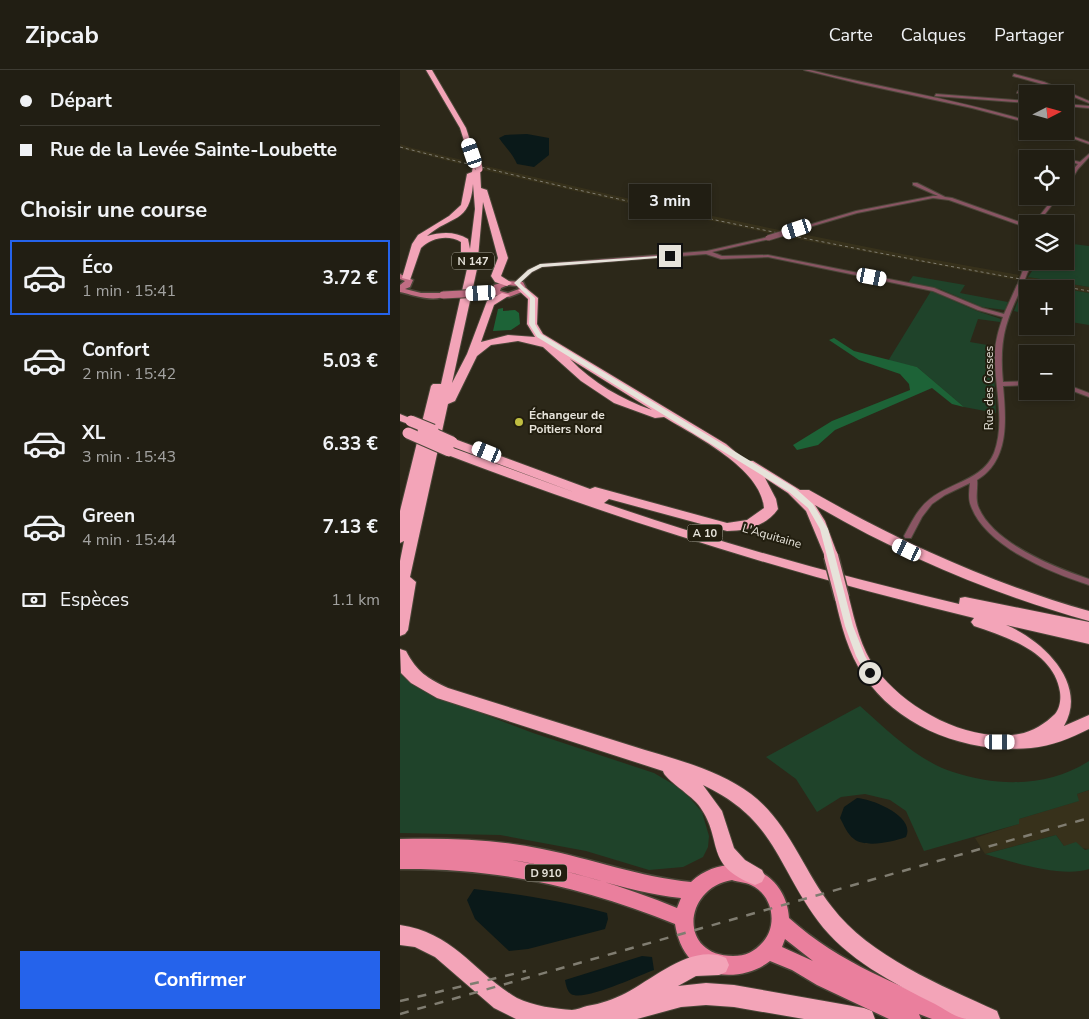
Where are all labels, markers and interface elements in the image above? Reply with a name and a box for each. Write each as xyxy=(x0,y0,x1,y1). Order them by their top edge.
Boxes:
text: Zipcab xyxy=(25,19,99,51)
text: Carte xyxy=(829,23,873,47)
text: Calques xyxy=(901,23,966,47)
text: Partager xyxy=(994,23,1064,47)
north arrow xyxy=(1019,85,1074,140)
map controls xyxy=(1019,85,1074,400)
text: Départ xyxy=(50,88,112,114)
car xyxy=(460,136,483,170)
text: Rue de la Levée Sainte-Loubette xyxy=(50,137,337,163)
button: locate xyxy=(1019,150,1074,205)
callout: 3 min xyxy=(629,184,711,218)
text: 3 min xyxy=(649,190,691,212)
text: Choisir une course xyxy=(20,195,207,225)
button: layers xyxy=(1019,215,1074,270)
car xyxy=(780,217,813,241)
route end xyxy=(659,245,681,267)
road number: N 147 xyxy=(452,252,494,270)
text: Éco xyxy=(82,254,113,280)
icon: car xyxy=(22,255,67,300)
text: 3.72 € xyxy=(323,265,378,291)
car xyxy=(855,267,888,287)
text: 1 min · 15:41 xyxy=(82,280,176,302)
button: + xyxy=(1019,280,1074,335)
car xyxy=(465,285,496,301)
text: Confort xyxy=(82,337,149,363)
icon: car xyxy=(22,338,67,383)
button: − xyxy=(1019,345,1074,400)
street label: Rue des Cosses xyxy=(981,346,997,430)
text: 5.03 € xyxy=(323,348,378,374)
text: 2 min · 15:42 xyxy=(82,363,176,385)
place label: Échangeur de Poitiers Nord xyxy=(529,407,605,437)
marker: Échangeur de Poitiers Nord xyxy=(513,416,525,428)
text: XL xyxy=(82,420,105,446)
icon: car xyxy=(22,421,67,466)
text: 6.33 € xyxy=(323,431,378,457)
car xyxy=(470,439,503,465)
text: 3 min · 15:43 xyxy=(82,446,176,468)
text: Green xyxy=(82,503,135,529)
icon: car xyxy=(22,504,67,549)
text: 7.13 € xyxy=(323,514,378,540)
street label: L'Aquitaine xyxy=(741,520,803,552)
road number: A 10 xyxy=(688,524,722,542)
text: 4 min · 15:44 xyxy=(82,529,176,551)
car xyxy=(890,537,923,563)
icon: cash xyxy=(20,586,48,614)
text: Espèces xyxy=(60,587,129,613)
text: 1.1 km xyxy=(331,589,380,611)
route start xyxy=(859,662,881,684)
car xyxy=(985,735,1015,750)
road number: D 910 xyxy=(525,864,567,881)
button: Confirmer xyxy=(20,951,380,1009)

